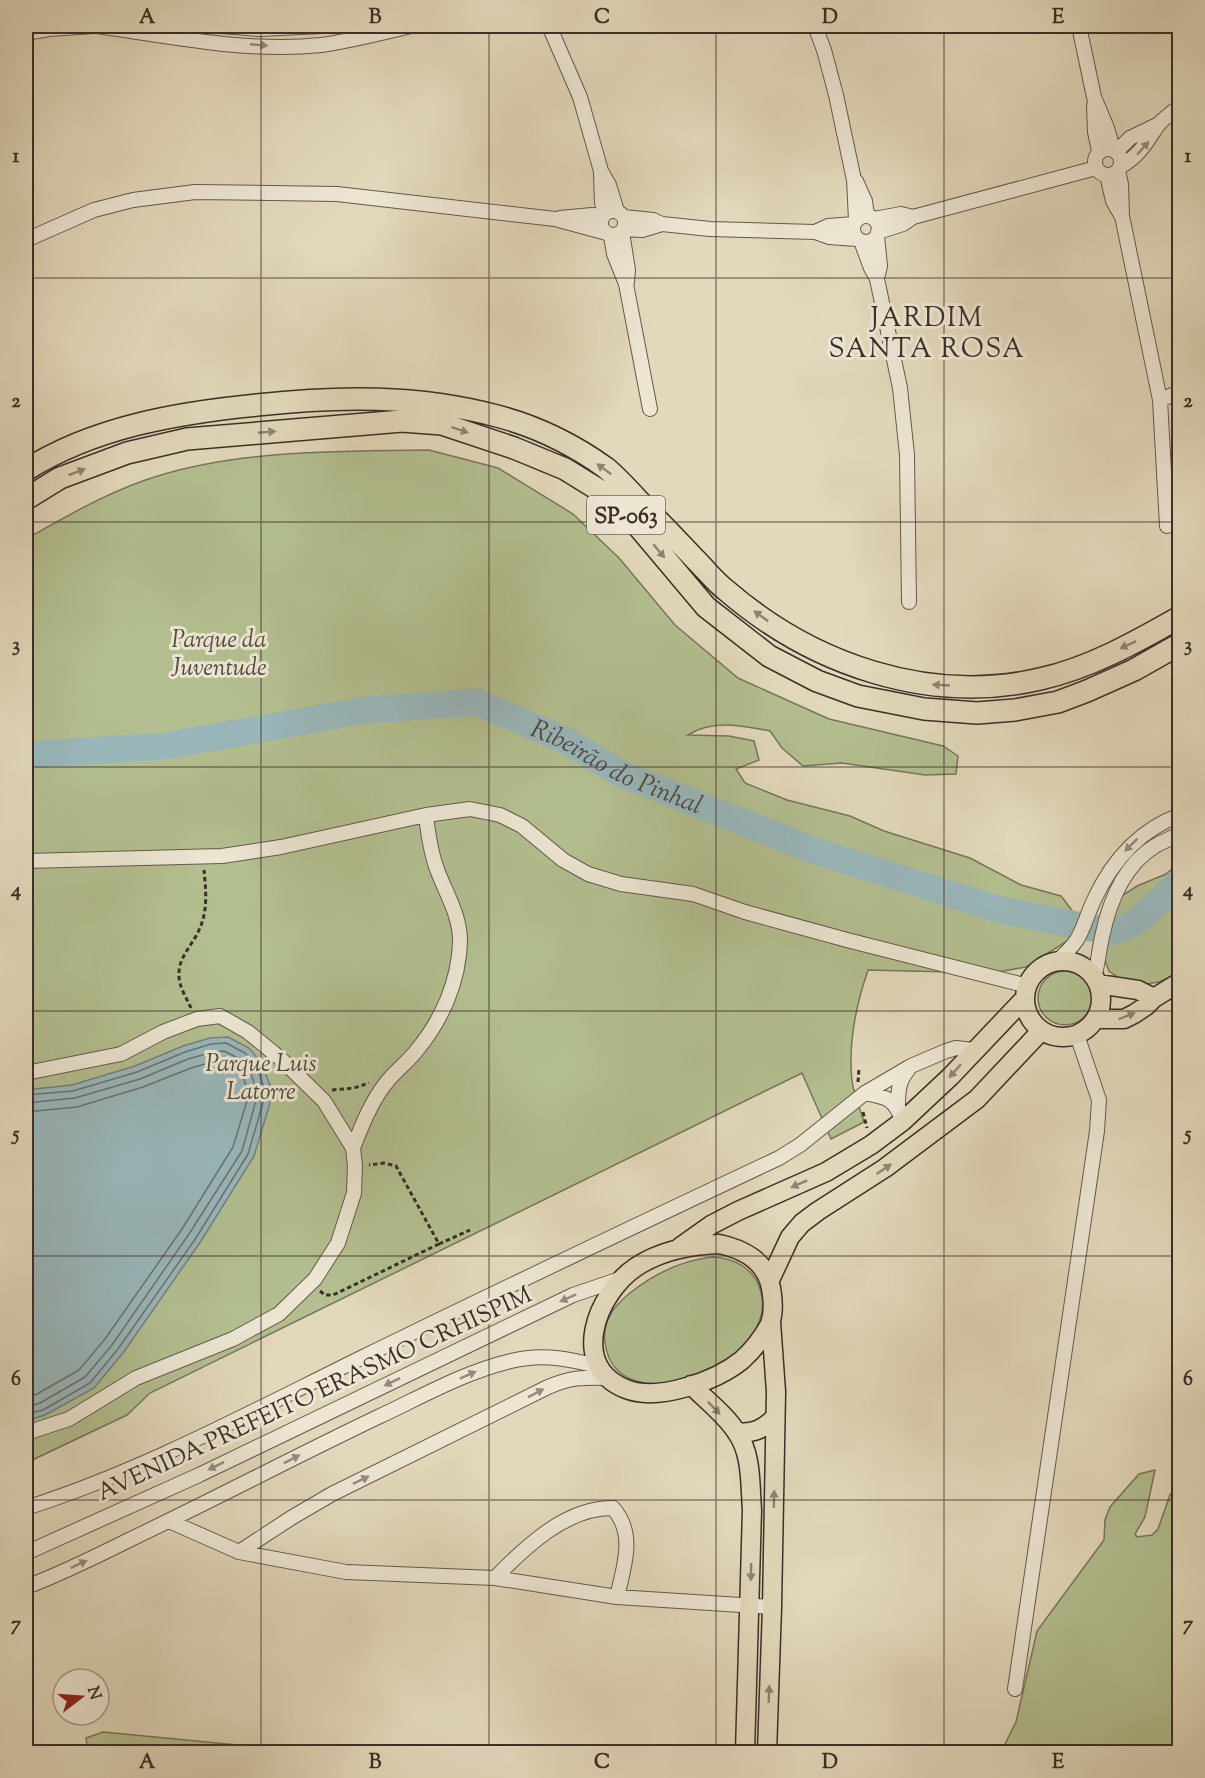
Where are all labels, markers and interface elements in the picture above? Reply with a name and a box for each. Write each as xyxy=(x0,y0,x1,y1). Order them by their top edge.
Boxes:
text: A xyxy=(139,4,156,33)
text: B xyxy=(369,4,382,33)
text: C xyxy=(594,4,610,33)
text: D xyxy=(822,4,838,33)
text: E xyxy=(1052,4,1065,33)
one-way arrow xyxy=(249,41,268,50)
one-way arrow xyxy=(1136,141,1149,156)
text: 1 xyxy=(13,143,20,172)
text: 1 xyxy=(1185,143,1192,172)
district label: JARDIM SANTA ROSA xyxy=(829,300,1025,370)
text: 2 xyxy=(11,388,21,417)
text: 2 xyxy=(1183,388,1193,417)
one-way arrow xyxy=(451,426,469,436)
one-way arrow xyxy=(257,427,276,437)
one-way arrow xyxy=(597,463,612,475)
one-way arrow xyxy=(68,466,86,476)
road number: SP-063 xyxy=(587,496,665,534)
one-way arrow xyxy=(652,543,665,559)
one-way arrow xyxy=(754,610,770,622)
park label: Parque da Juventude xyxy=(170,624,267,686)
text: 3 xyxy=(12,632,20,661)
text: 3 xyxy=(1184,632,1192,661)
one-way arrow xyxy=(1120,640,1137,649)
one-way arrow xyxy=(931,680,950,689)
water label: Ribeirão do Pinhal xyxy=(524,711,708,825)
one-way arrow xyxy=(1124,838,1138,852)
text: 4 xyxy=(10,877,21,906)
text: 4 xyxy=(1182,877,1193,906)
one-way arrow xyxy=(1119,1010,1137,1020)
park label: Parque Luis Latorre xyxy=(205,1048,317,1110)
one-way arrow xyxy=(949,1063,963,1077)
text: 5 xyxy=(11,1121,20,1150)
text: 5 xyxy=(1183,1121,1192,1150)
one-way arrow xyxy=(875,1163,891,1175)
one-way arrow xyxy=(789,1179,807,1189)
street label: AVENIDA PREFEITO ERASMO CRHISPIM xyxy=(92,1279,538,1511)
one-way arrow xyxy=(558,1293,576,1303)
text: 6 xyxy=(11,1366,21,1395)
text: 6 xyxy=(1183,1366,1193,1395)
one-way arrow xyxy=(459,1370,477,1380)
one-way arrow xyxy=(383,1377,400,1386)
one-way arrow xyxy=(528,1388,545,1398)
one-way arrow xyxy=(707,1401,721,1416)
one-way arrow xyxy=(283,1454,300,1464)
one-way arrow xyxy=(208,1462,225,1471)
one-way arrow xyxy=(353,1475,370,1484)
one-way arrow xyxy=(769,1490,779,1509)
one-way arrow xyxy=(71,1559,88,1568)
one-way arrow xyxy=(746,1562,755,1581)
text: 7 xyxy=(11,1611,22,1640)
text: 7 xyxy=(1183,1611,1194,1640)
north arrow xyxy=(51,1667,111,1727)
text: N xyxy=(80,1684,106,1703)
one-way arrow xyxy=(765,1685,774,1704)
text: A xyxy=(139,1749,156,1778)
text: B xyxy=(369,1749,382,1778)
text: C xyxy=(594,1749,610,1778)
text: D xyxy=(822,1749,838,1778)
text: E xyxy=(1052,1749,1065,1778)

